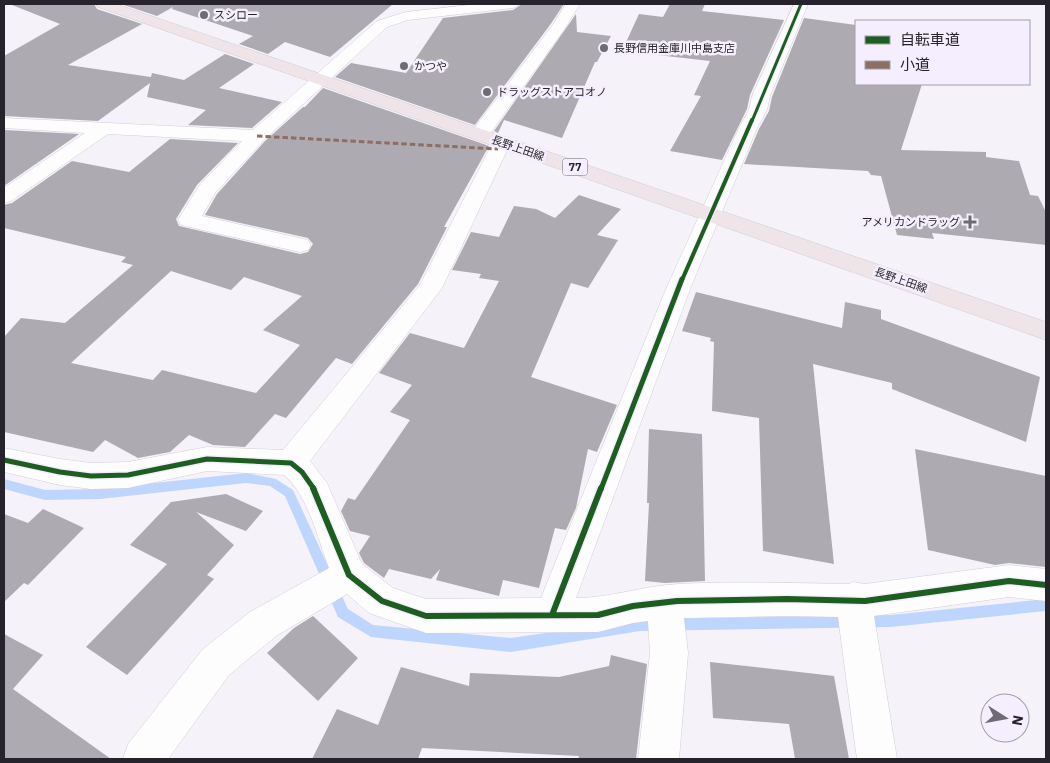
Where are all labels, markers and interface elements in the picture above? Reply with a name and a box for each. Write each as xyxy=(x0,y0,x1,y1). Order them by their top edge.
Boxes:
place label: スシロー xyxy=(214,8,258,22)
marker: スシロー xyxy=(198,9,210,21)
legend xyxy=(855,20,1030,85)
text: 自転車道 xyxy=(900,30,960,49)
place label: 長野信用金庫川中島支店 xyxy=(614,41,735,55)
marker: 長野信用金庫川中島支店 xyxy=(598,42,610,54)
text: 小道 xyxy=(900,55,930,74)
place label: かつや xyxy=(414,59,447,73)
marker: かつや xyxy=(398,60,410,72)
place label: ドラッグストアコオノ xyxy=(497,85,607,99)
marker: ドラッグストアコオノ xyxy=(481,86,493,98)
street label: 長野上田線 xyxy=(490,132,546,164)
road number: 77 xyxy=(562,158,588,176)
place label: アメリカンドラッグ xyxy=(862,215,960,229)
marker: アメリカンドラッグ xyxy=(964,216,976,228)
street label: 長野上田線 xyxy=(873,264,929,296)
north arrow xyxy=(980,693,1030,743)
text: N xyxy=(1008,714,1028,727)

